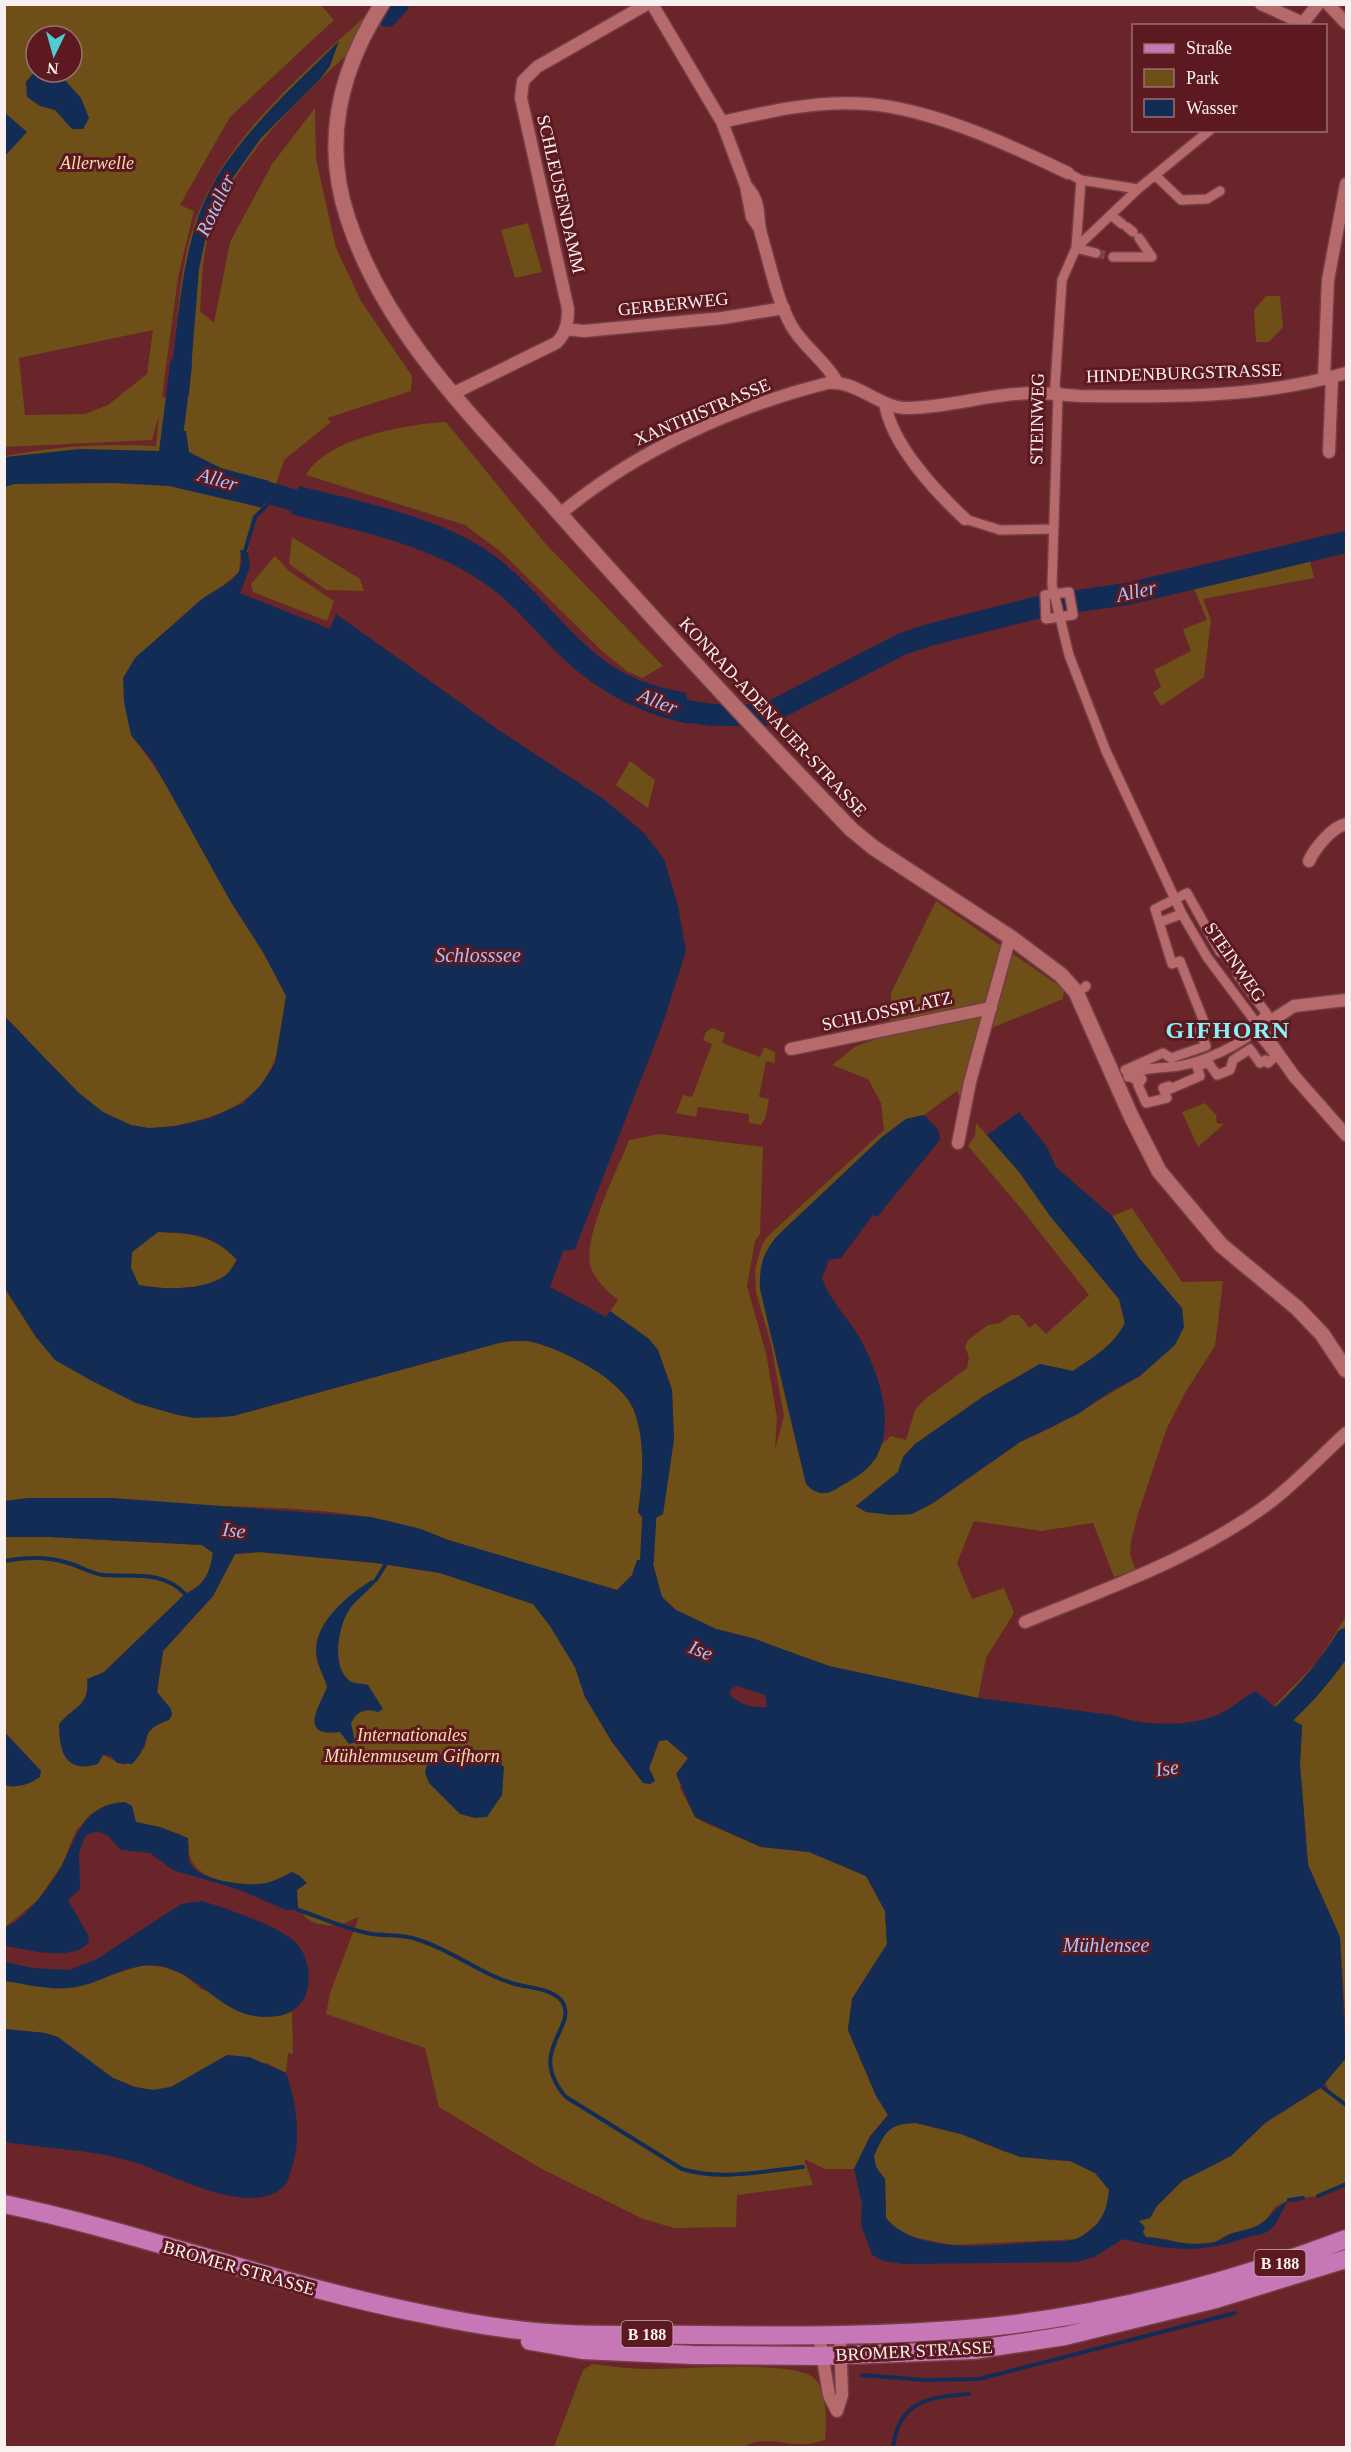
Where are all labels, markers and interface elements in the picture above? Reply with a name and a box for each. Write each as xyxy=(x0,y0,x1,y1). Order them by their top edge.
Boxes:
north arrow xyxy=(24,24,84,84)
legend xyxy=(1132,24,1327,132)
text: Straße xyxy=(1186,38,1232,58)
text: N xyxy=(46,59,59,77)
text: Park xyxy=(1186,68,1219,88)
text: Wasser xyxy=(1186,98,1238,118)
street label: SCHLEUSENDAMM xyxy=(533,113,589,275)
park label: Allerwelle xyxy=(59,153,134,173)
water label: Rotaller xyxy=(191,170,239,240)
street label: GERBERWEG xyxy=(617,288,729,320)
street label: HINDENBURGSTRASSE xyxy=(1086,360,1282,386)
street label: STEINWEG xyxy=(1026,373,1048,465)
street label: XANTHISTRASSE xyxy=(631,374,773,450)
water label: Aller xyxy=(194,462,240,495)
water label: Aller xyxy=(1112,576,1158,606)
street label: KONRAD-ADENAUER-STRASSE xyxy=(675,613,871,821)
water label: Aller xyxy=(634,683,681,719)
street label: STEINWEG xyxy=(1200,919,1270,1005)
water label: Schlosssee xyxy=(435,944,521,966)
street label: SCHLOSSPLATZ xyxy=(820,987,954,1035)
district label: GIFHORN xyxy=(1165,1017,1291,1043)
water label: Ise xyxy=(220,1518,247,1542)
water label: Ise xyxy=(685,1635,716,1665)
park label: Internationales Mühlenmuseum Gifhorn xyxy=(323,1725,500,1766)
water label: Ise xyxy=(1153,1755,1180,1781)
water label: Mühlensee xyxy=(1062,1934,1149,1956)
street label: BROMER STRASSE xyxy=(161,2237,317,2299)
road number: B 188 xyxy=(1254,2250,1306,2276)
road number: B 188 xyxy=(622,2321,672,2347)
street label: BROMER STRASSE xyxy=(835,2337,993,2365)

